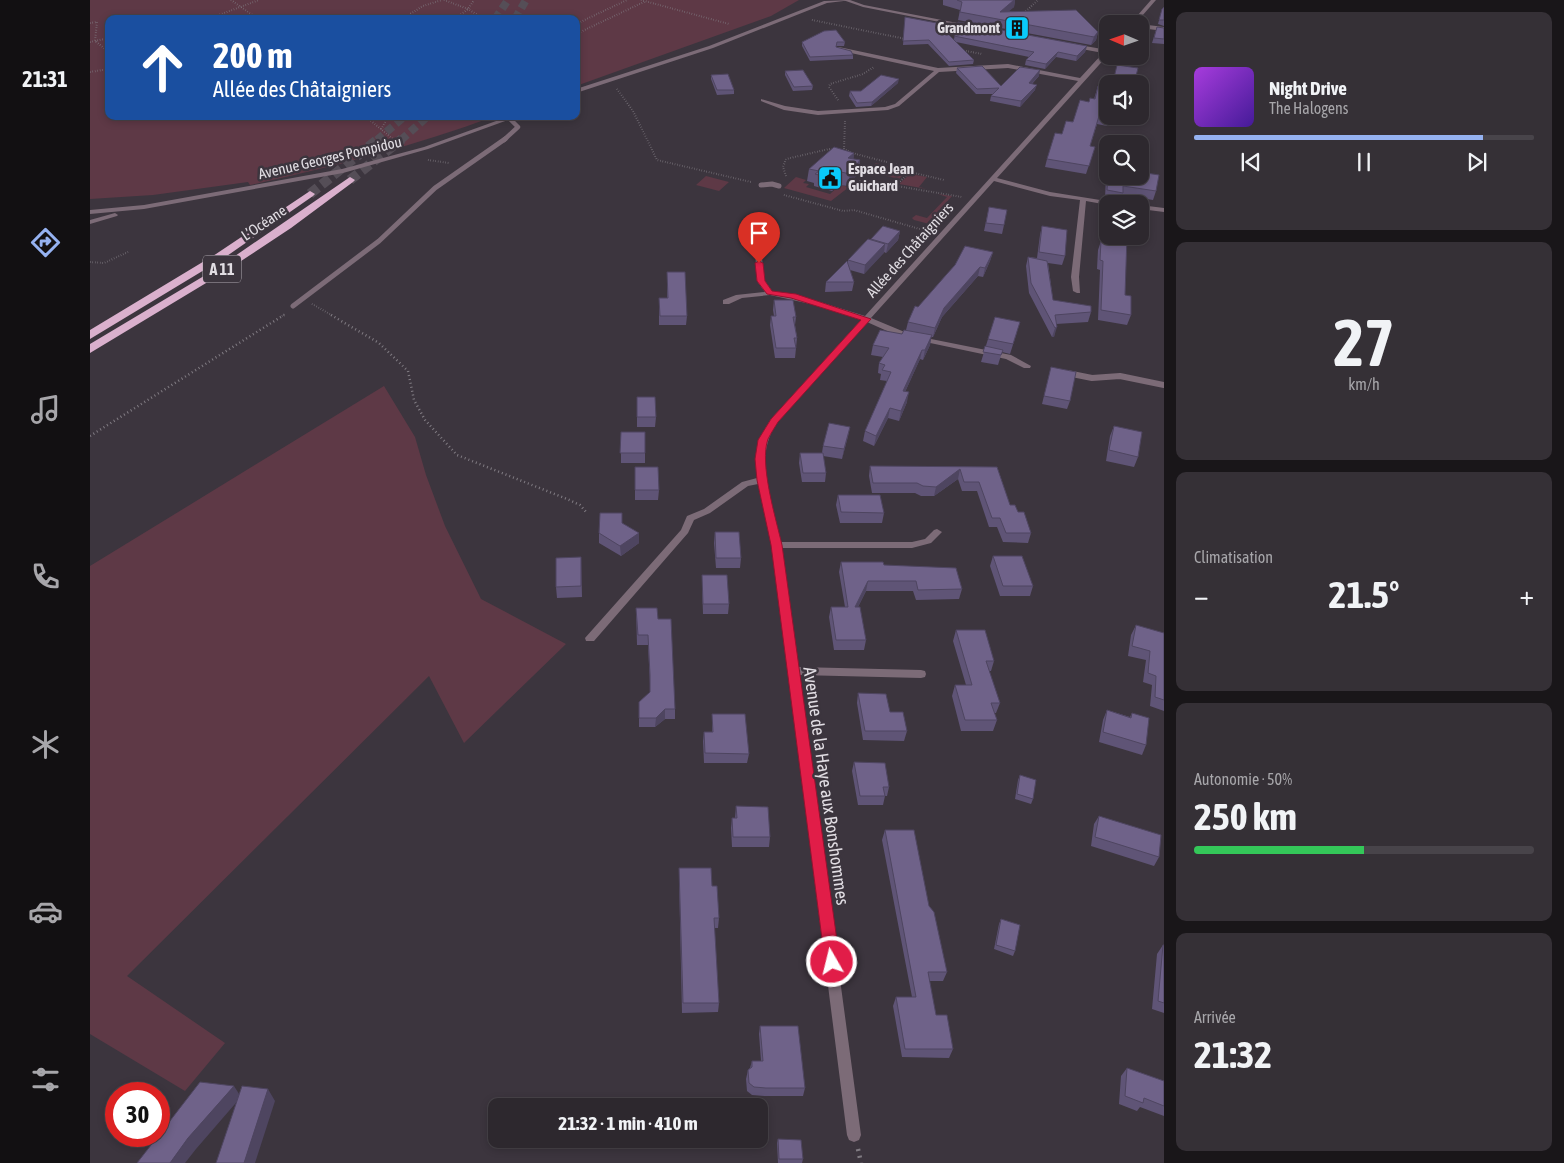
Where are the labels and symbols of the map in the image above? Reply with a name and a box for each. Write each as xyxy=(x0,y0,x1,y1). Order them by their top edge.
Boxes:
building icon: Grandmont xyxy=(1004,15,1030,41)
north arrow xyxy=(1099,15,1149,65)
place label: Grandmont xyxy=(937,19,1001,36)
street label: Avenue Georges Pompidou xyxy=(257,133,403,182)
place label: Espace Jean Guichard xyxy=(848,160,914,194)
public building icon: Espace Jean Guichard xyxy=(817,165,843,191)
street label: Allée des Châtaigniers xyxy=(863,199,957,300)
street label: L’Océane xyxy=(238,201,290,244)
pin xyxy=(738,212,780,263)
road number: A 11 xyxy=(203,255,241,282)
street label: Avenue de la Haye aux Bonshommes xyxy=(799,665,854,906)
position arrow xyxy=(805,935,857,987)
speed limit sign: 30 xyxy=(105,1082,170,1147)

